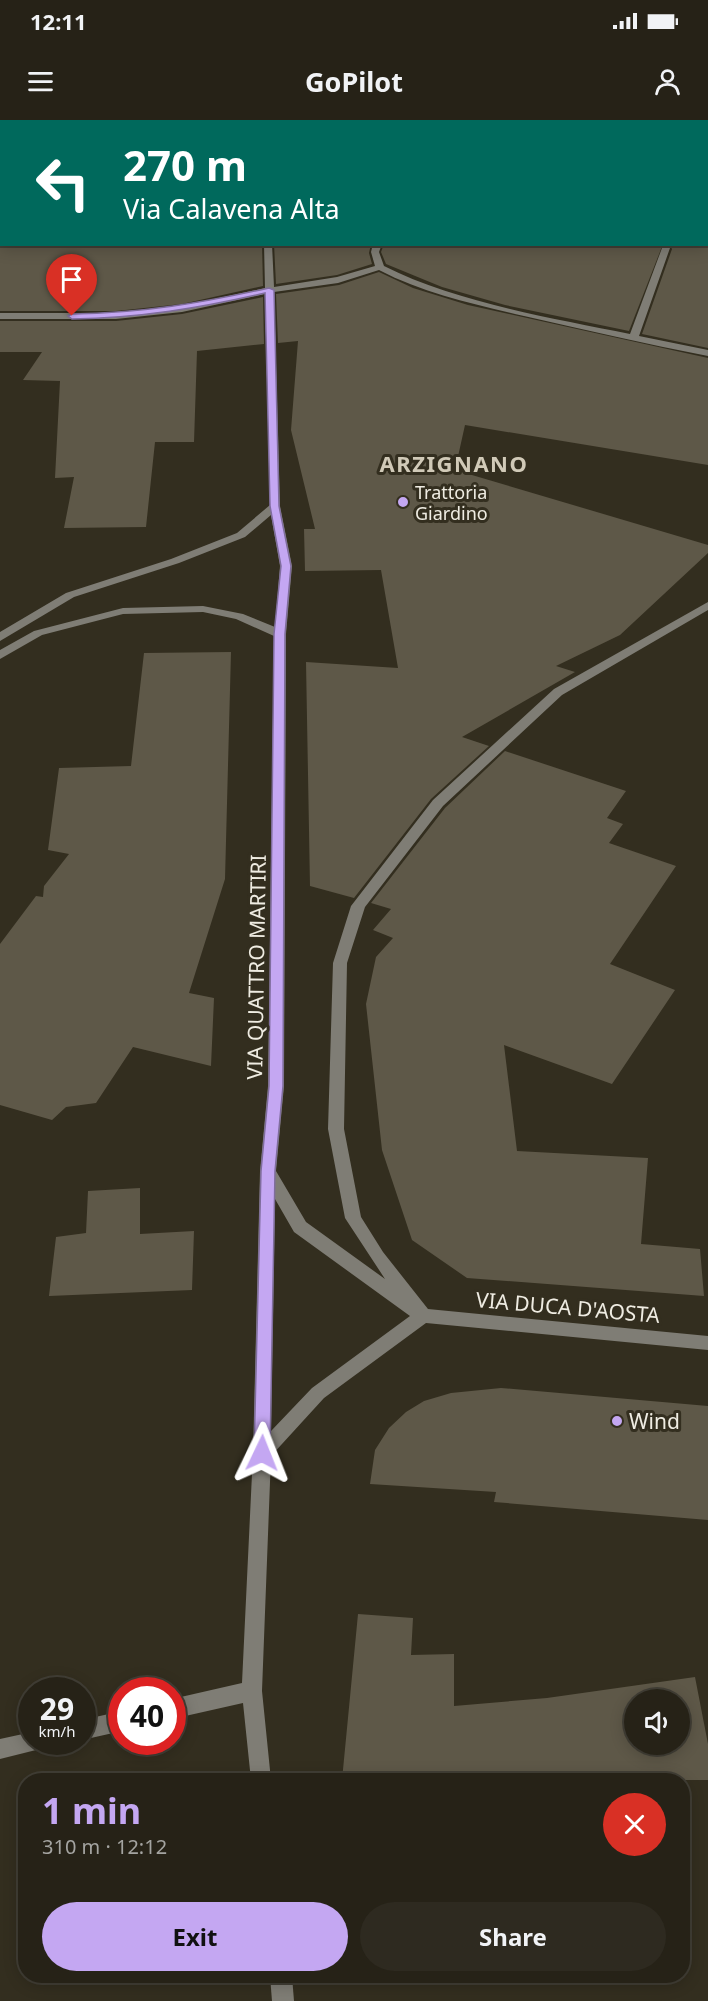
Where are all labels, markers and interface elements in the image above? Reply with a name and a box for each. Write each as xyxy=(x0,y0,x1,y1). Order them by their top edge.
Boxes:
text: 12:11 xyxy=(30,6,87,36)
text: GoPilot xyxy=(305,63,403,100)
icon: menu xyxy=(24,65,57,98)
icon: person xyxy=(651,65,684,98)
text: 270 m xyxy=(123,136,247,193)
icon: left xyxy=(24,144,102,222)
text: Via Calavena Alta xyxy=(123,190,340,227)
pin xyxy=(46,254,97,316)
icon: arrive xyxy=(55,263,88,296)
district label: ARZIGNANO xyxy=(380,448,528,478)
place label: Trattoria Giardino xyxy=(415,480,488,525)
marker: Trattoria Giardino xyxy=(396,495,410,509)
street label: VIA QUATTRO MARTIRI xyxy=(240,854,272,1080)
street label: VIA DUCA D'AOSTA xyxy=(475,1285,662,1329)
place label: Wind xyxy=(629,1407,680,1435)
marker: Wind xyxy=(610,1414,624,1428)
position arrow xyxy=(230,1421,294,1485)
speed limit sign: 40 xyxy=(108,1677,186,1755)
text: 29 xyxy=(40,1688,74,1729)
map controls xyxy=(624,1689,690,1755)
button: sound xyxy=(624,1689,690,1755)
text: km/h xyxy=(39,1721,75,1741)
text: 1 min xyxy=(42,1786,141,1835)
button: close xyxy=(603,1793,666,1856)
text: 310 m · 12:12 xyxy=(42,1833,167,1860)
button: Exit xyxy=(42,1902,348,1971)
button: Share xyxy=(360,1902,666,1971)

